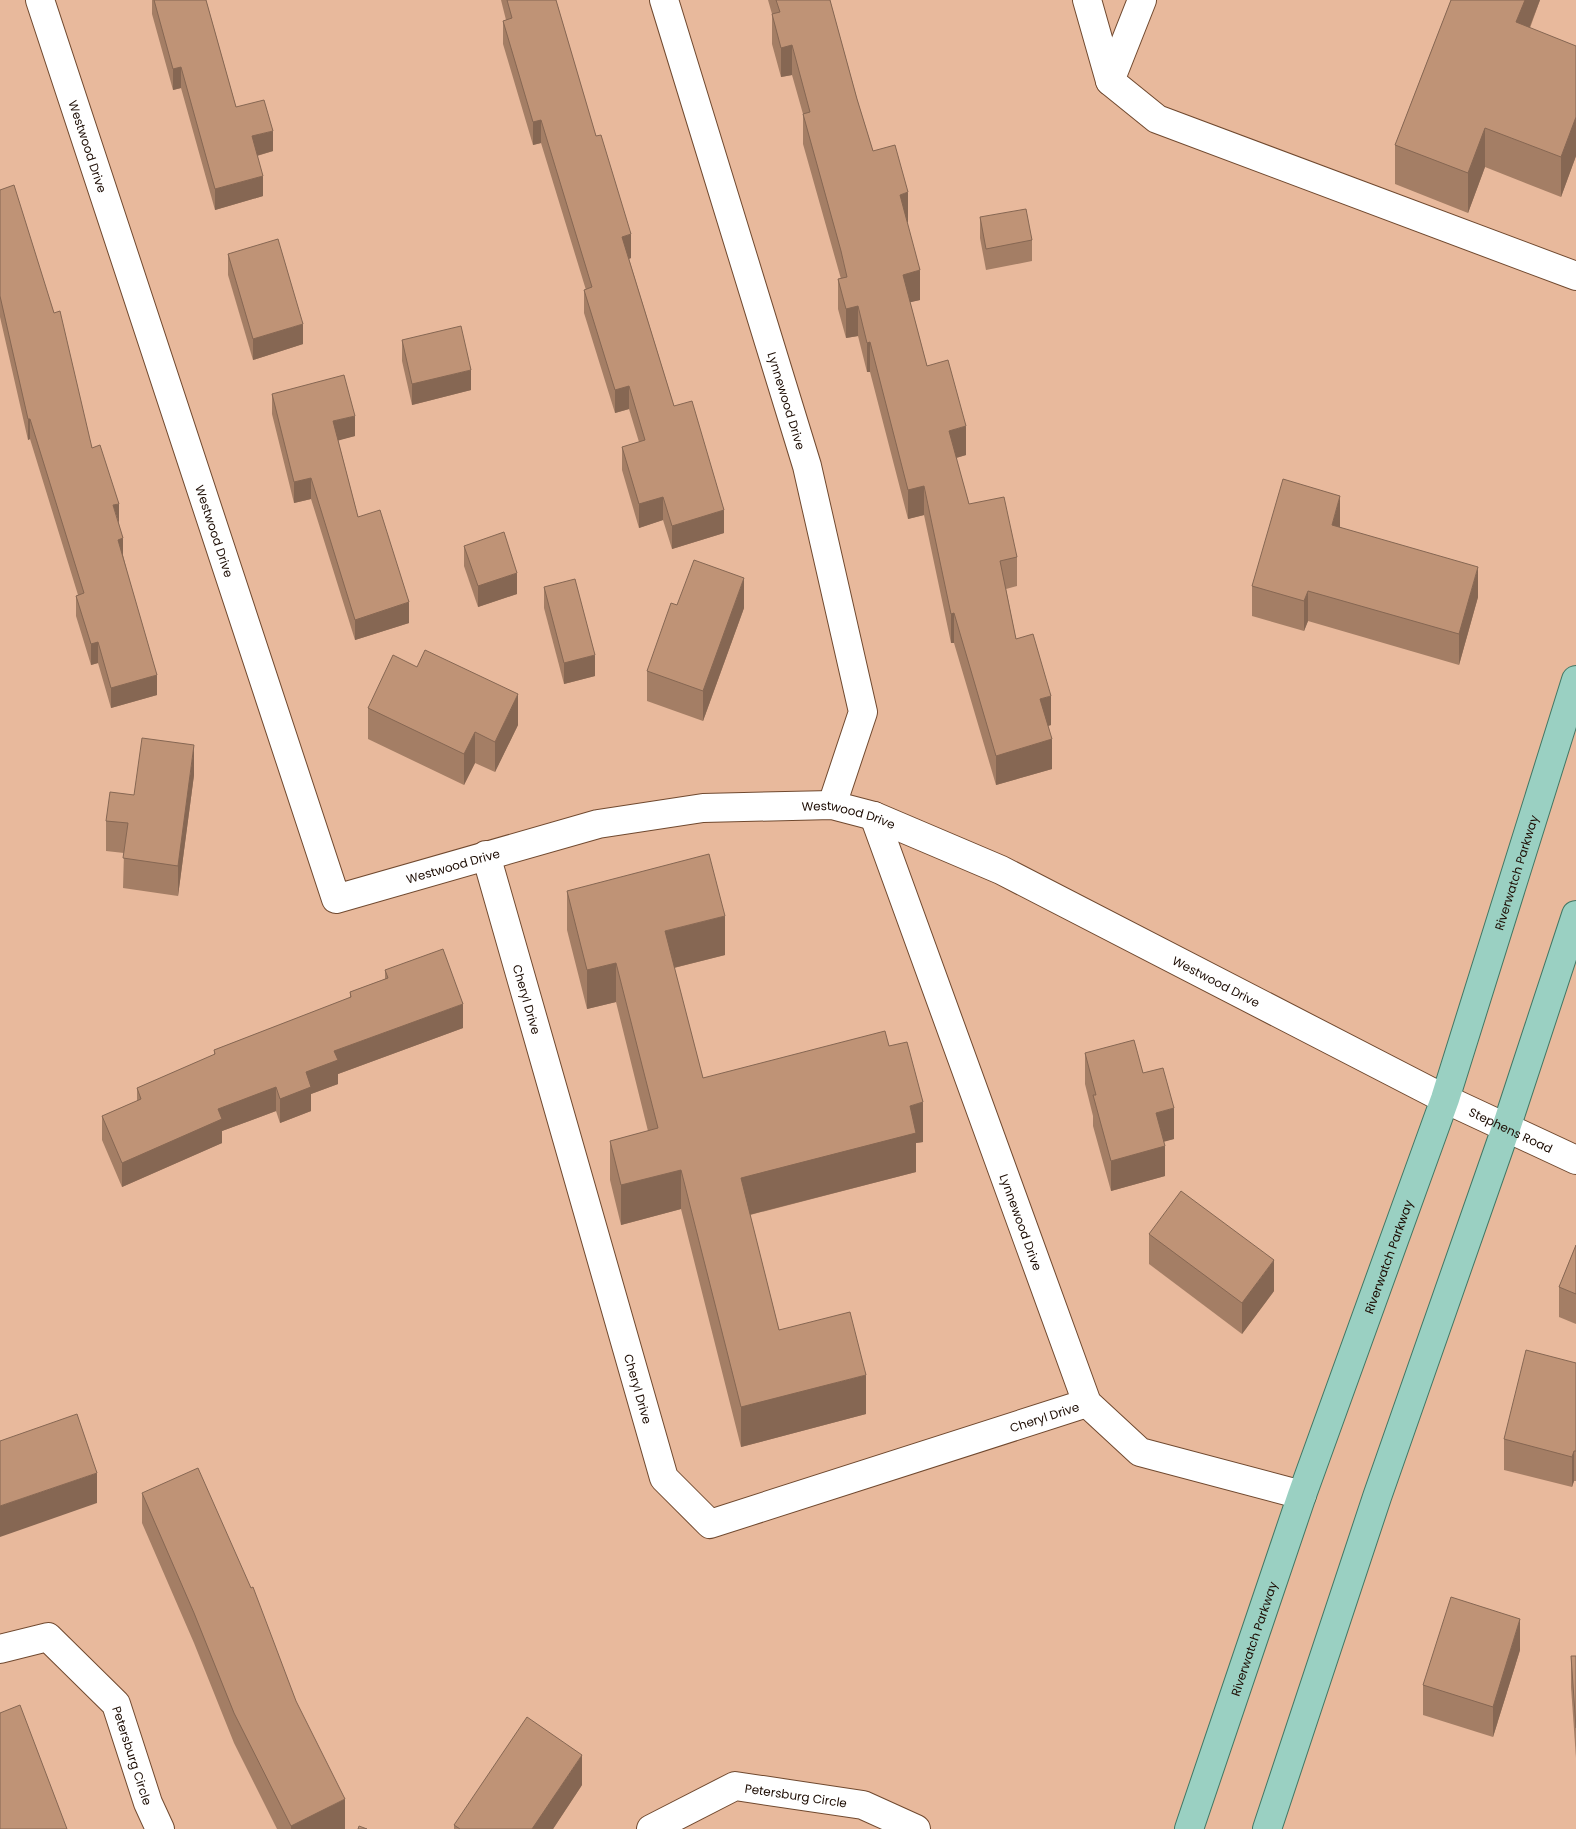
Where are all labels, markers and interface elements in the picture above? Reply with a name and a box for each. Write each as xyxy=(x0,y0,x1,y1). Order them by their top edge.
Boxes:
street label: Westwood Drive xyxy=(65,98,111,195)
street label: Lynnewood Drive xyxy=(764,350,810,452)
street label: Westwood Drive xyxy=(192,482,238,579)
street label: Westwood Drive xyxy=(801,797,898,833)
street label: Riverwatch Parkway xyxy=(1490,812,1542,932)
street label: Westwood Drive xyxy=(404,844,502,887)
street label: Westwood Drive xyxy=(1170,951,1263,1011)
street label: Cheryl Drive xyxy=(509,962,545,1036)
street label: Stephens Road xyxy=(1466,1103,1556,1157)
street label: Lynnewood Drive xyxy=(996,1172,1047,1273)
street label: Riverwatch Parkway xyxy=(1360,1197,1417,1316)
street label: Cheryl Drive xyxy=(620,1352,657,1426)
street label: Cheryl Drive xyxy=(1007,1398,1081,1436)
street label: Riverwatch Parkway xyxy=(1226,1579,1281,1698)
street label: Petersburg Circle xyxy=(109,1704,157,1807)
street label: Petersburg Circle xyxy=(744,1779,848,1811)

